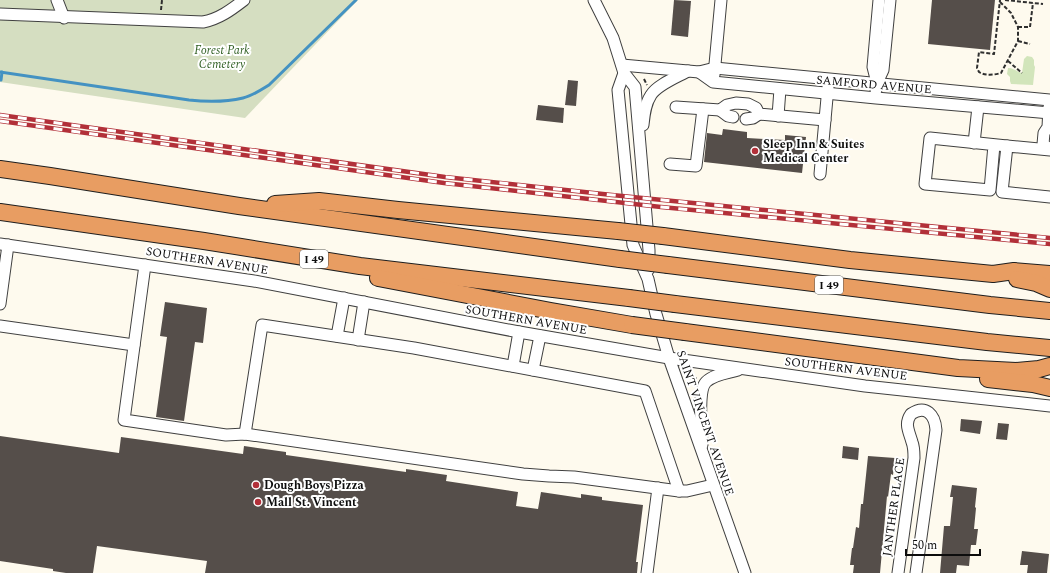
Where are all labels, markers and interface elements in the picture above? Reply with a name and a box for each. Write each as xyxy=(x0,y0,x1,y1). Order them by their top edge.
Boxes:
park label: Forest Park Cemetery xyxy=(194,41,250,74)
street label: SAMFORD AVENUE xyxy=(816,70,932,100)
place label: Sleep Inn & Suites Medical Center xyxy=(763,135,865,168)
marker: Sleep Inn & Suites Medical Center xyxy=(750,146,760,156)
street label: SOUTHERN AVENUE xyxy=(145,242,269,280)
road number: I 49 xyxy=(300,250,328,268)
road number: I 49 xyxy=(815,276,843,294)
street label: SOUTHERN AVENUE xyxy=(464,300,588,340)
street label: SAINT VINCENT AVENUE xyxy=(671,348,739,498)
street label: SOUTHERN AVENUE xyxy=(784,352,908,386)
street label: JANTHER PLACE xyxy=(878,456,910,558)
place label: Dough Boys Pizza xyxy=(264,476,365,495)
marker: Dough Boys Pizza xyxy=(251,480,261,490)
place label: Mall St. Vincent xyxy=(266,493,357,512)
marker: Mall St. Vincent xyxy=(253,497,263,507)
scale bar xyxy=(906,531,980,557)
text: 50 m xyxy=(912,536,937,555)

